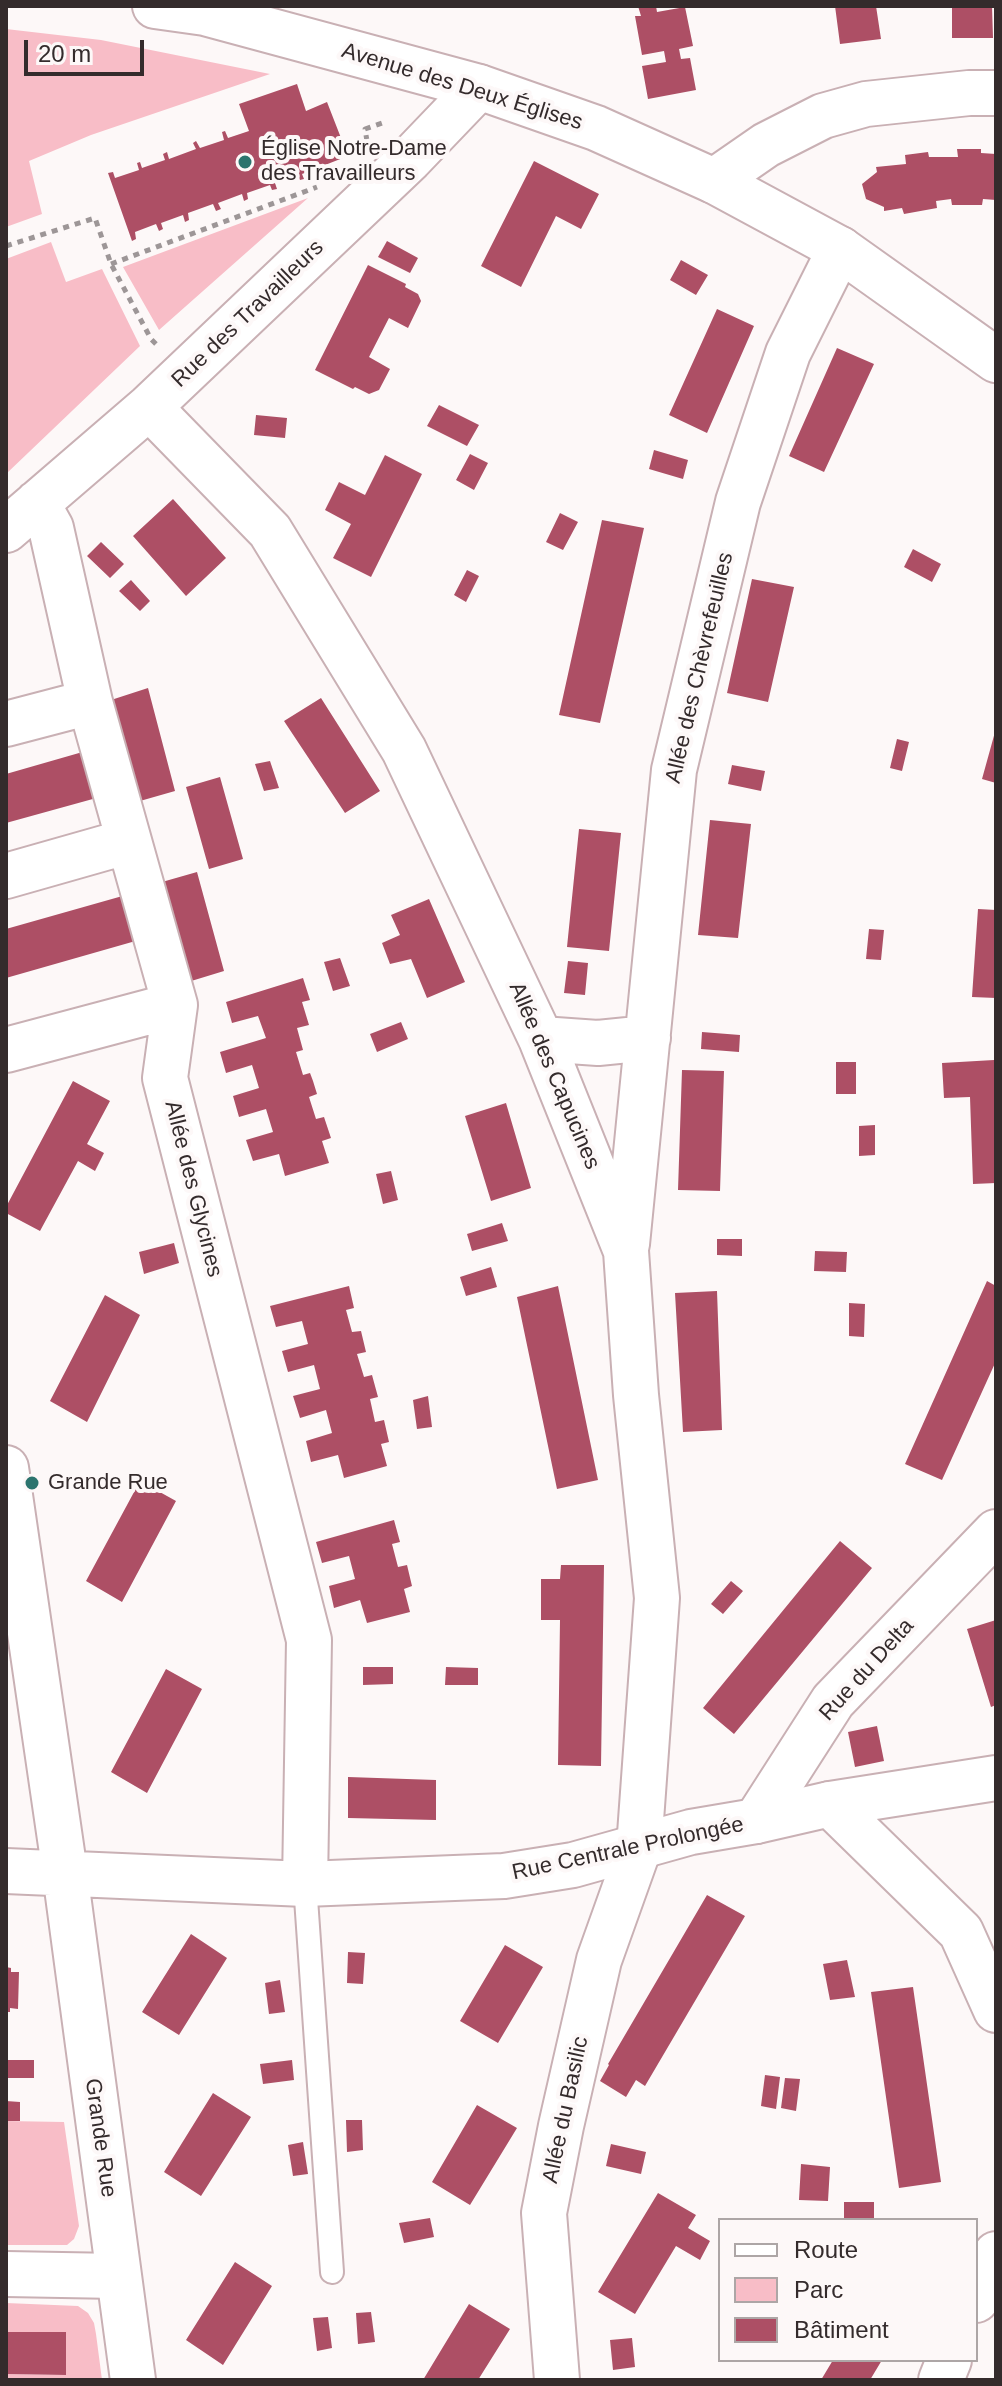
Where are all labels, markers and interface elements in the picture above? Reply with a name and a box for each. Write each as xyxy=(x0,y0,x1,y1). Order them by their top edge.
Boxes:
scale bar xyxy=(28,24,148,74)
street label: Avenue des Deux Églises xyxy=(338,38,586,136)
text: 20 m xyxy=(38,40,91,67)
place label: Église Notre-Dame des Travailleurs xyxy=(261,136,447,188)
marker: Église Notre-Dame des Travailleurs xyxy=(236,153,254,171)
street label: Rue des Travailleurs xyxy=(167,235,329,393)
street label: Allée des Chèvrefeuilles xyxy=(661,550,739,786)
street label: Allée des Capucines xyxy=(503,979,605,1173)
street label: Allée des Glycines xyxy=(158,1098,228,1280)
place label: Grande Rue xyxy=(48,1470,168,1496)
marker: Grande Rue xyxy=(23,1474,41,1492)
street label: Rue du Delta xyxy=(814,1613,920,1727)
street label: Rue Centrale Prolongée xyxy=(510,1812,746,1886)
street label: Allée du Basilic xyxy=(538,2034,594,2186)
street label: Grande Rue xyxy=(79,2077,121,2199)
legend xyxy=(718,2218,978,2362)
text: Route xyxy=(794,2236,858,2263)
text: Parc xyxy=(794,2276,843,2303)
text: Bâtiment xyxy=(794,2316,889,2343)

